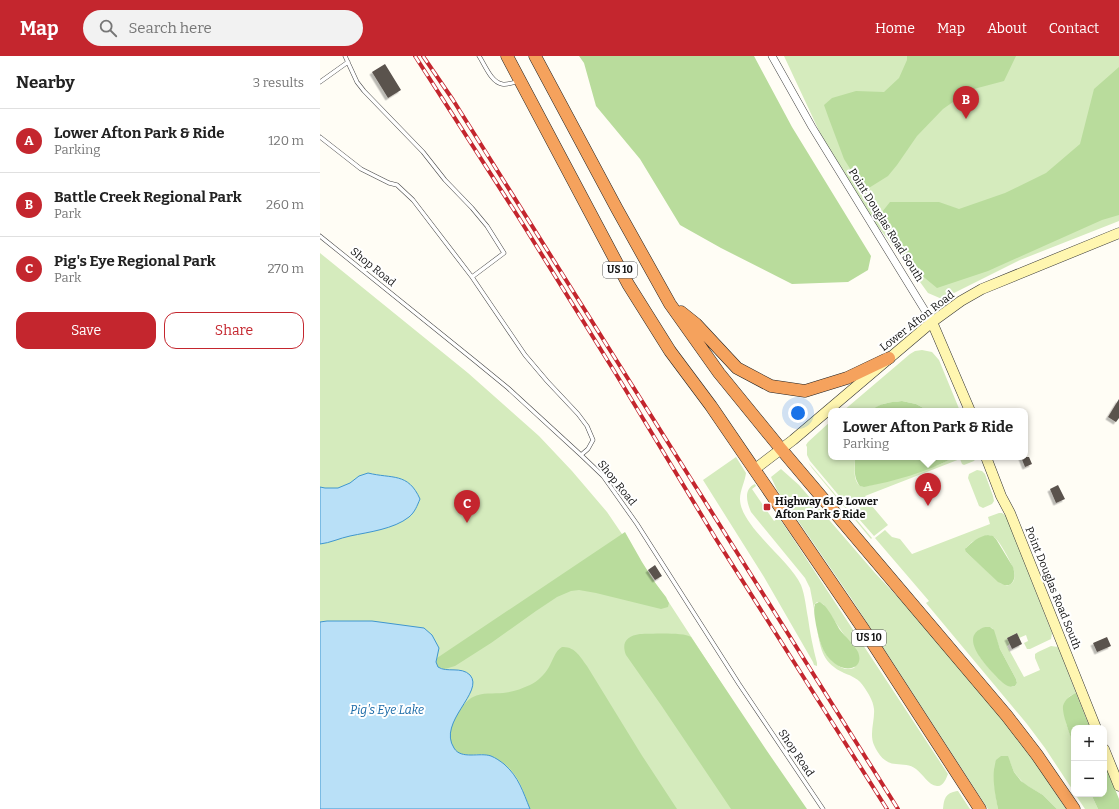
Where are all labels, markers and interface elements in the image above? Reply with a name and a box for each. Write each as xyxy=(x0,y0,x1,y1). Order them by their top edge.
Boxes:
search box xyxy=(83,10,363,46)
text: Map xyxy=(20,17,59,40)
icon: search xyxy=(97,17,119,39)
text: Search here xyxy=(129,19,212,37)
text: Home xyxy=(875,20,915,37)
text: Map xyxy=(937,20,965,37)
text: About xyxy=(987,20,1027,37)
text: Contact xyxy=(1049,20,1099,37)
text: Nearby xyxy=(16,72,75,93)
text: 3 results xyxy=(253,75,304,90)
pin: B xyxy=(953,86,979,119)
text: Lower Afton Park & Ride xyxy=(54,124,224,142)
text: A xyxy=(24,133,34,148)
text: 120 m xyxy=(268,133,304,148)
text: Parking xyxy=(54,142,101,157)
street label: Point Douglas Road South xyxy=(846,166,926,284)
text: Battle Creek Regional Park xyxy=(54,188,242,206)
text: B xyxy=(25,197,33,212)
text: 260 m xyxy=(266,197,304,212)
text: Park xyxy=(54,206,81,221)
street label: Shop Road xyxy=(348,245,399,289)
text: Pig's Eye Regional Park xyxy=(54,252,216,270)
text: C xyxy=(25,261,33,276)
text: 270 m xyxy=(267,261,304,276)
road number: US 10 xyxy=(603,262,637,278)
text: Park xyxy=(54,270,81,285)
street label: Lower Afton Road xyxy=(877,288,957,354)
button: Save xyxy=(16,312,156,349)
button: Share xyxy=(164,312,304,349)
your location xyxy=(788,403,808,423)
popup xyxy=(828,408,1028,460)
text: Lower Afton Park & Ride xyxy=(843,418,1013,436)
text: Parking xyxy=(843,436,889,451)
street label: Shop Road xyxy=(595,458,639,509)
pin: A xyxy=(915,473,941,506)
pin: C xyxy=(454,490,480,523)
place label: Highway 61 & Lower Afton Park & Ride xyxy=(775,495,879,521)
marker: Highway 61 & Lower Afton Park & Ride xyxy=(762,502,772,512)
street label: Point Douglas Road South xyxy=(1022,525,1084,651)
road number: US 10 xyxy=(852,630,886,646)
water label: Pig's Eye Lake xyxy=(350,703,424,717)
map controls xyxy=(1071,725,1107,797)
button: + xyxy=(1071,725,1107,761)
street label: Shop Road xyxy=(775,727,817,780)
button: − xyxy=(1071,761,1107,797)

